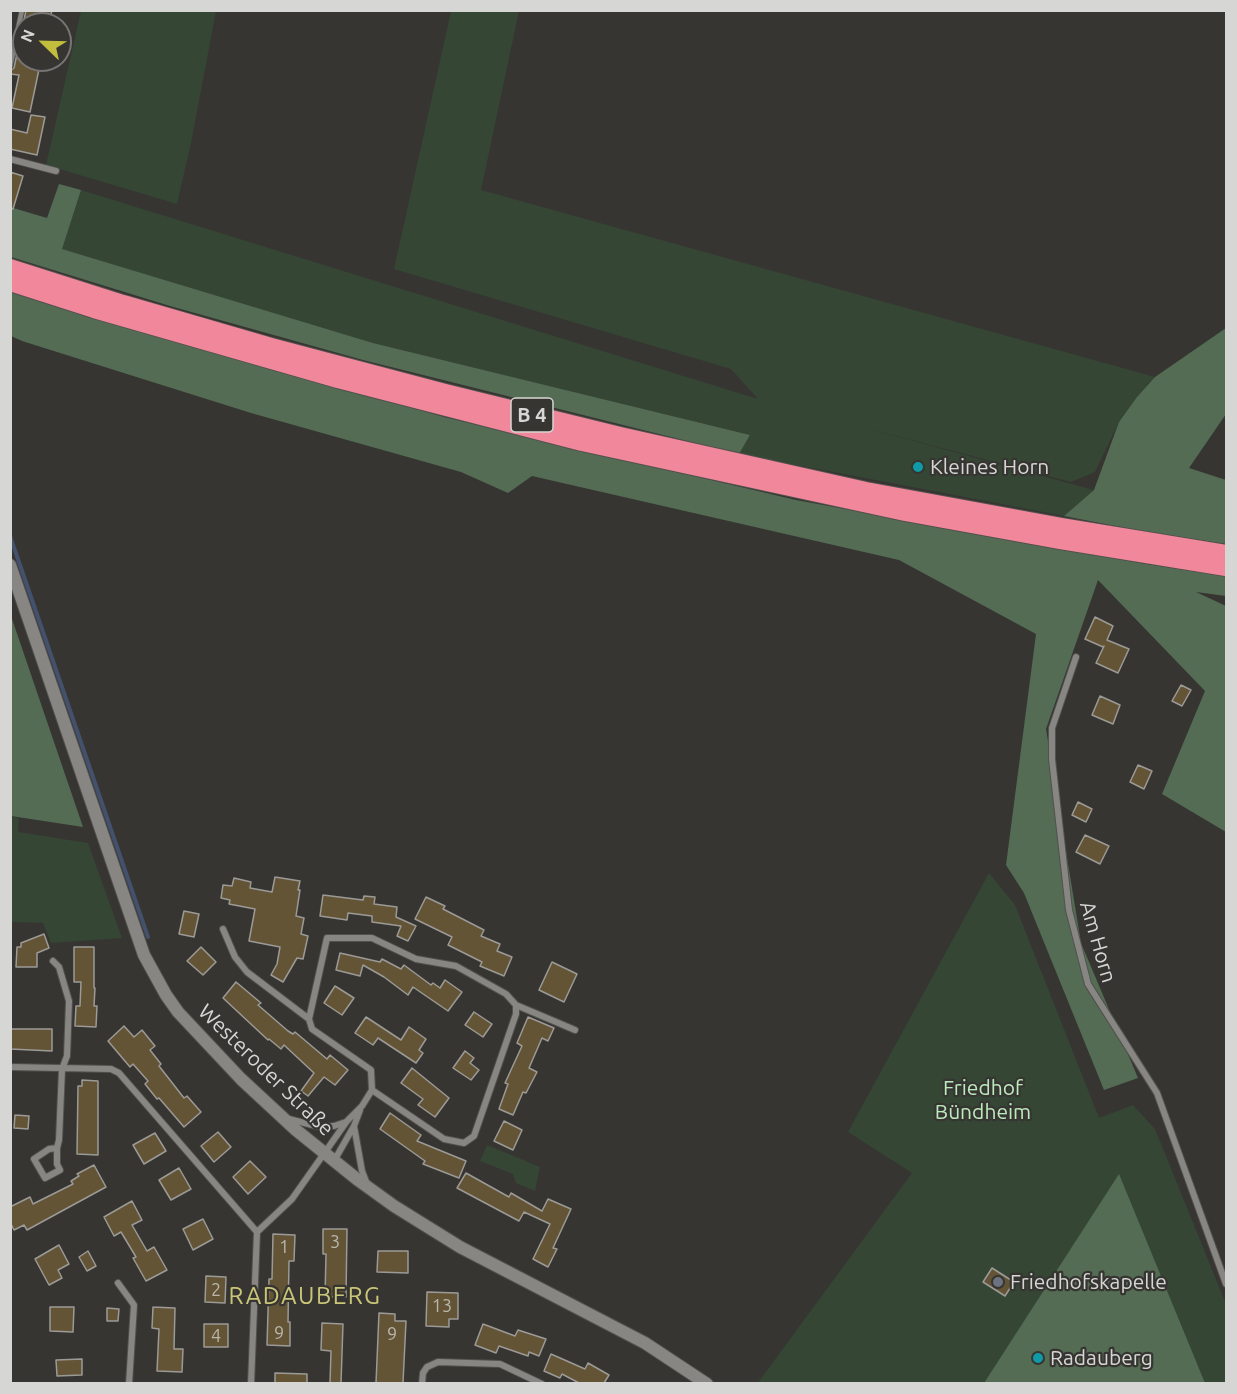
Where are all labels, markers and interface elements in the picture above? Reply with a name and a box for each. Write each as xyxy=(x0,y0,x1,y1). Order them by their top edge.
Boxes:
north arrow xyxy=(12,12,72,72)
text: N xyxy=(17,27,38,45)
road number: B 4 xyxy=(511,398,553,432)
place label: Kleines Horn xyxy=(930,454,1049,480)
marker: Kleines Horn xyxy=(911,460,925,474)
street label: Am Horn xyxy=(1074,898,1122,986)
street label: Westeroder Straße xyxy=(193,999,339,1141)
park label: Friedhof Bündheim xyxy=(935,1075,1031,1125)
house number: 3 xyxy=(330,1231,340,1253)
house number: 1 xyxy=(279,1236,289,1258)
place label: Friedhofskapelle xyxy=(1010,1269,1167,1295)
marker: Friedhofskapelle xyxy=(991,1275,1005,1289)
house number: 2 xyxy=(211,1279,221,1301)
district label: RADAUBERG xyxy=(229,1282,381,1310)
house number: 13 xyxy=(432,1295,452,1317)
house number: 9 xyxy=(274,1322,284,1344)
house number: 9 xyxy=(387,1323,397,1345)
house number: 4 xyxy=(211,1325,221,1347)
place label: Radauberg xyxy=(1050,1345,1153,1371)
marker: Radauberg xyxy=(1031,1351,1045,1365)

